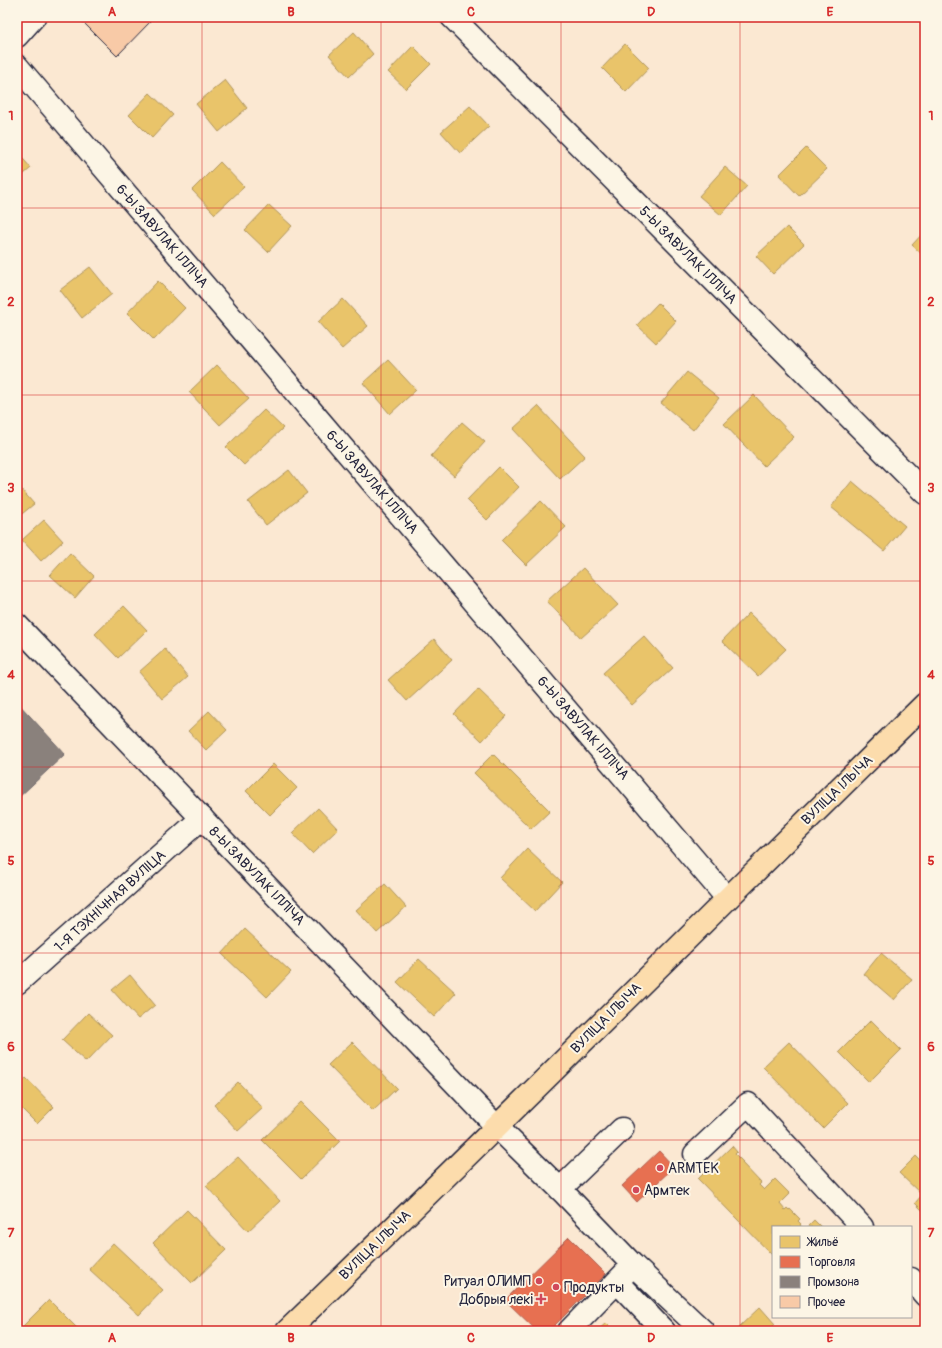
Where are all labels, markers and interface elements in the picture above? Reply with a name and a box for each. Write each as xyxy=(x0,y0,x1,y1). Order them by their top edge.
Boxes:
text: A xyxy=(108,4,117,20)
text: B xyxy=(287,4,295,20)
text: C xyxy=(467,4,475,20)
text: D xyxy=(647,4,655,20)
text: E xyxy=(827,4,834,20)
text: 1 xyxy=(8,108,14,124)
text: 1 xyxy=(928,108,934,124)
street label: 6-Ы ЗАВУЛАК ІЛЛІЧА xyxy=(112,181,212,291)
street label: 5-Ы ЗАВУЛАК ІЛЛІЧА xyxy=(636,203,740,307)
text: 2 xyxy=(7,294,15,310)
text: 2 xyxy=(927,294,935,310)
street label: 6-Ы ЗАВУЛАК ІЛЛІЧА xyxy=(322,427,422,537)
text: 3 xyxy=(7,480,15,496)
text: 3 xyxy=(927,480,935,496)
text: 4 xyxy=(7,667,15,683)
text: 4 xyxy=(927,667,935,683)
street label: 6-Ы ЗАВУЛАК ІЛЛІЧА xyxy=(533,673,633,783)
street label: ВУЛІЦА ІЛЬІЧА xyxy=(798,752,876,828)
street label: 8-Ы ЗАВУЛАК ІЛЛІЧА xyxy=(205,823,309,929)
street label: 1-Я ТЭХНІЧНАЯ ВУЛІЦА xyxy=(51,846,169,956)
text: 5 xyxy=(7,853,15,869)
text: 5 xyxy=(927,853,935,869)
street label: ВУЛІЦА ІЛЬІЧА xyxy=(567,979,645,1057)
text: 6 xyxy=(7,1039,15,1055)
text: 6 xyxy=(927,1039,935,1055)
place label: ARMTEK xyxy=(668,1160,719,1177)
marker: ARMTEK xyxy=(655,1163,665,1173)
place label: Армтек xyxy=(644,1182,690,1199)
marker: Армтек xyxy=(631,1185,641,1195)
street label: ВУЛІЦА ІЛЬІЧА xyxy=(336,1207,414,1283)
text: 7 xyxy=(8,1225,15,1241)
text: 7 xyxy=(928,1225,935,1241)
legend xyxy=(772,1226,912,1318)
text: Жильё xyxy=(806,1235,839,1250)
text: Торговля xyxy=(808,1255,856,1270)
place label: Ритуал ОЛИМП xyxy=(444,1273,531,1290)
text: Промзона xyxy=(808,1275,859,1290)
marker: Ритуал ОЛИМП xyxy=(534,1276,544,1286)
place label: Продукты xyxy=(564,1279,624,1296)
marker: Продукты xyxy=(551,1282,561,1292)
place label: Добрыя лекі xyxy=(459,1291,533,1308)
marker: Добрыя лекі xyxy=(536,1294,546,1304)
text: Прочее xyxy=(808,1295,845,1310)
text: A xyxy=(108,1330,117,1346)
text: B xyxy=(287,1330,295,1346)
text: C xyxy=(467,1330,475,1346)
text: D xyxy=(647,1330,655,1346)
text: E xyxy=(827,1330,834,1346)

